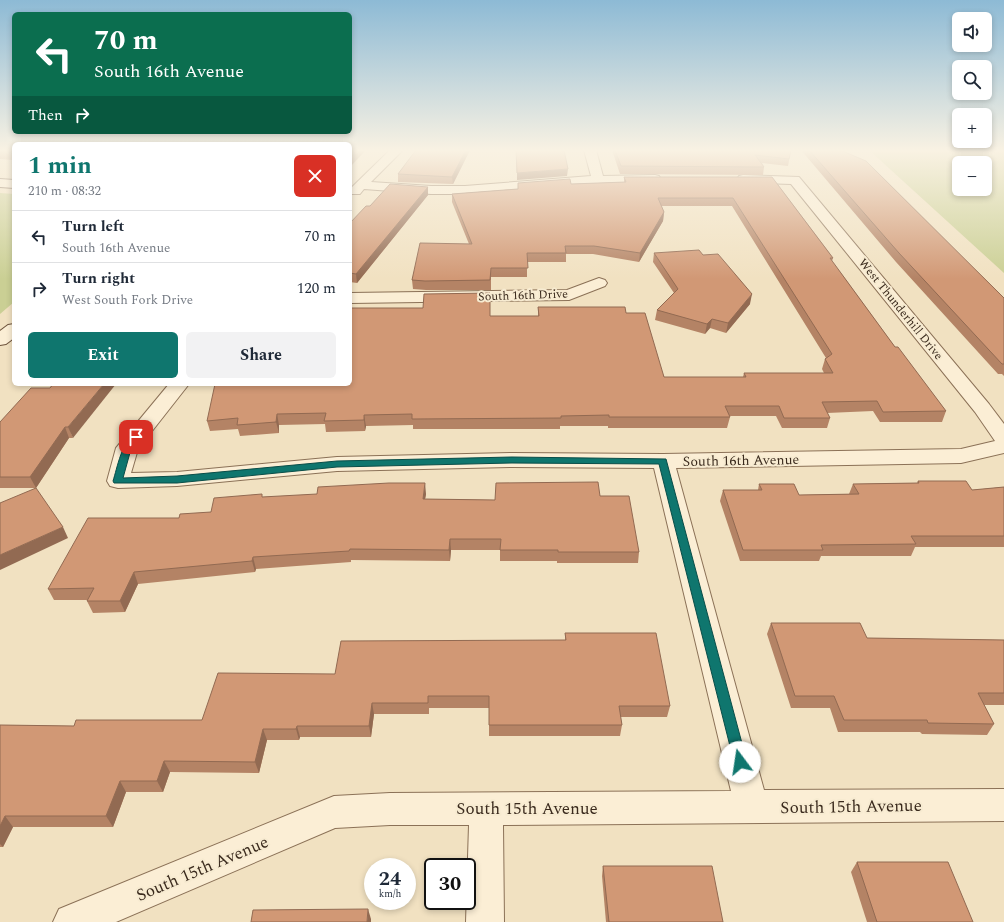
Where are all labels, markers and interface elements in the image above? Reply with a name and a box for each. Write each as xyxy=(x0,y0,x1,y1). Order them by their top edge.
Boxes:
map controls xyxy=(952,12,992,196)
button: sound xyxy=(952,12,992,52)
text: 70 m xyxy=(94,19,158,62)
icon: left xyxy=(28,28,80,80)
text: South 16th Avenue xyxy=(94,58,244,85)
button: search xyxy=(952,60,992,100)
text: Then xyxy=(28,104,63,127)
icon: right xyxy=(71,104,93,126)
button: + xyxy=(952,108,992,148)
text: 1 min xyxy=(28,148,92,184)
button: close xyxy=(294,155,336,197)
button: − xyxy=(952,156,992,196)
text: 210 m · 08:32 xyxy=(28,181,101,201)
text: Turn left xyxy=(62,215,124,238)
text: 70 m xyxy=(304,225,336,248)
icon: left xyxy=(28,226,50,248)
text: South 16th Avenue xyxy=(62,238,170,258)
street label: West Thunderhill Drive xyxy=(854,254,948,364)
text: Turn right xyxy=(62,267,135,290)
text: 120 m xyxy=(297,277,336,300)
icon: right xyxy=(28,278,50,300)
street label: South 16th Drive xyxy=(478,284,568,307)
text: West South Fork Drive xyxy=(62,290,193,310)
button: Exit xyxy=(28,332,178,378)
button: Share xyxy=(186,332,336,378)
pin xyxy=(119,420,153,454)
icon: arrive xyxy=(125,426,147,448)
street label: South 16th Avenue xyxy=(683,449,800,472)
position arrow xyxy=(719,741,761,783)
street label: South 15th Avenue xyxy=(780,793,922,821)
street label: South 15th Avenue xyxy=(456,796,598,822)
street label: South 15th Avenue xyxy=(132,829,273,909)
speed limit sign: 30 xyxy=(424,858,476,910)
text: 24 xyxy=(379,864,401,894)
text: km/h xyxy=(379,886,401,902)

